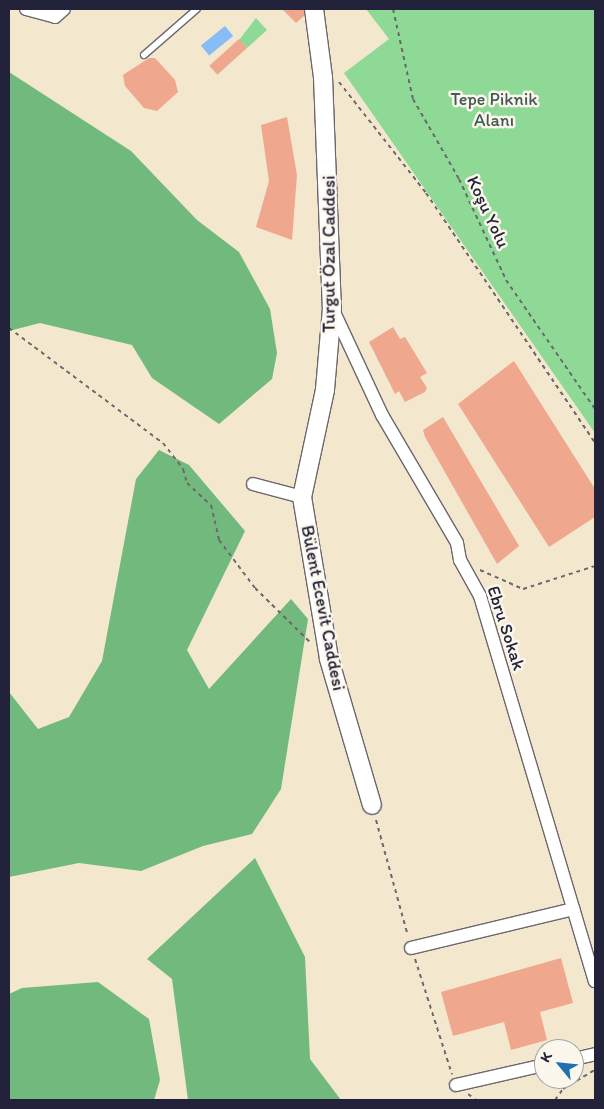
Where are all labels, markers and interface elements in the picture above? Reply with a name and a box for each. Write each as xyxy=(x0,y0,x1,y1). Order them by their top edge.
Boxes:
park label: Tepe Piknik Alanı xyxy=(451,89,537,132)
street label: Koşu Yolu xyxy=(462,173,514,251)
street label: Turgut Özal Caddesi xyxy=(318,175,340,333)
street label: Bülent Ecevit Caddesi xyxy=(296,523,350,693)
street label: Ebru Sokak xyxy=(482,583,530,673)
north arrow xyxy=(534,1039,584,1089)
text: K xyxy=(537,1049,556,1065)

